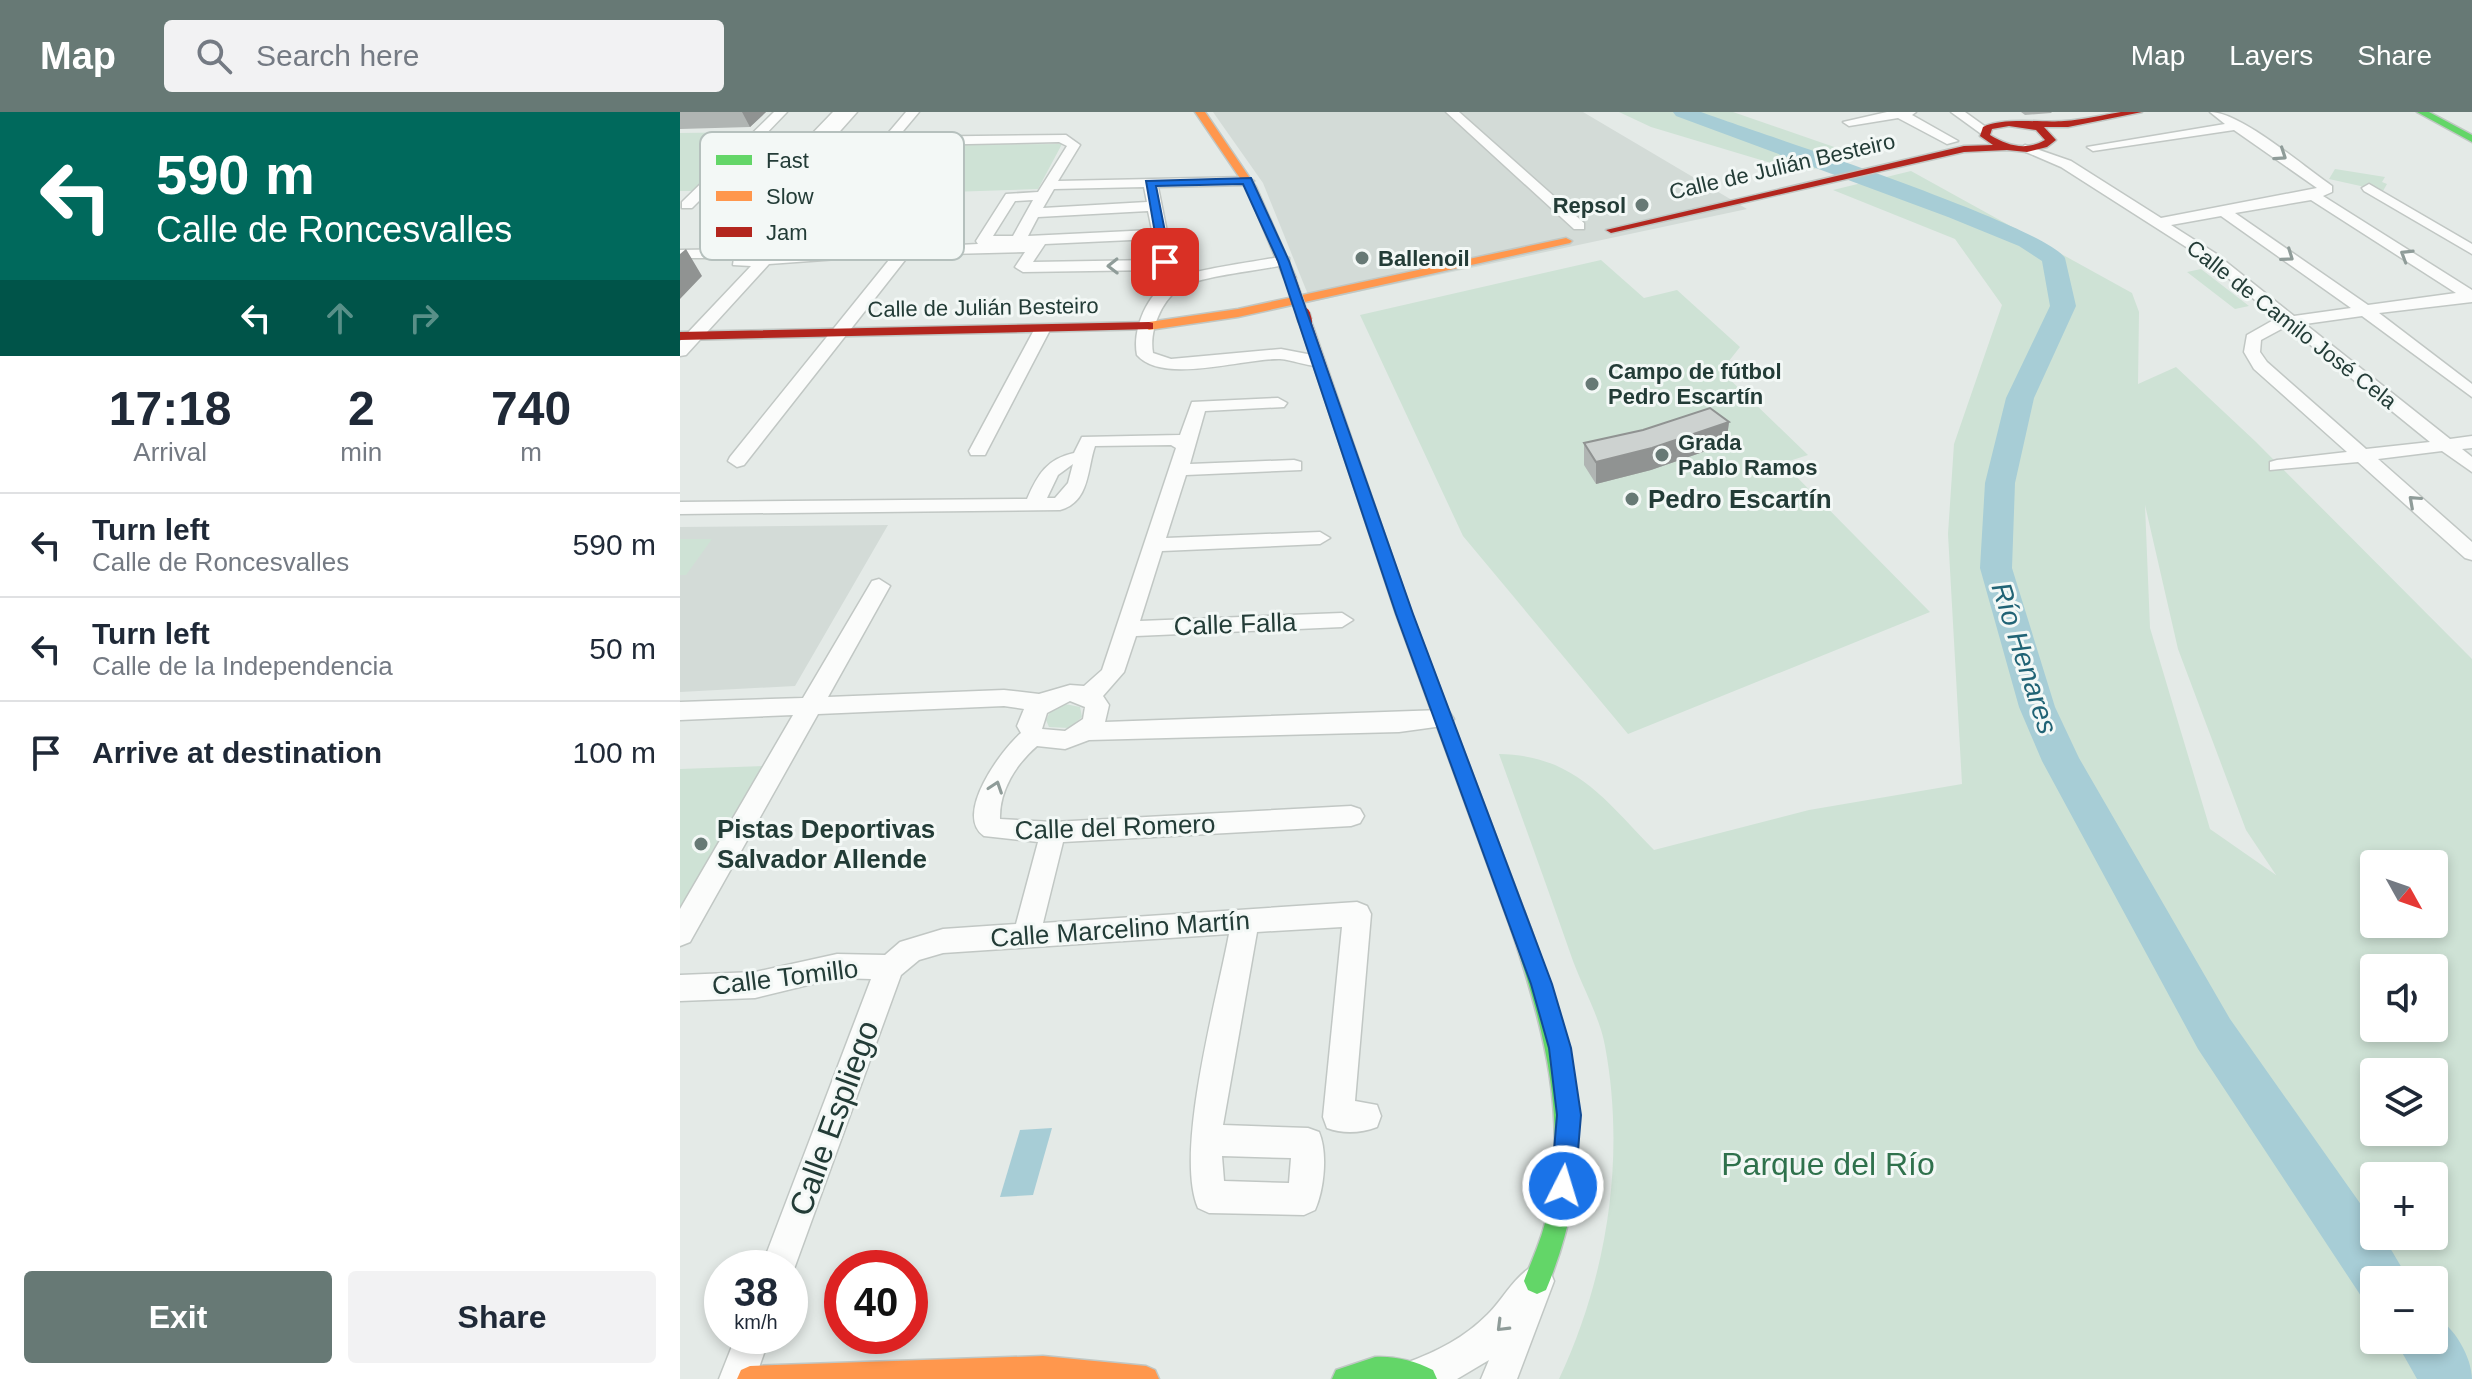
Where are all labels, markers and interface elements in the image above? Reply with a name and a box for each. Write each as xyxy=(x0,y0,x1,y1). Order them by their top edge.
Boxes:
search box xyxy=(164,20,724,92)
icon: search xyxy=(192,34,236,78)
text: Map xyxy=(40,35,116,77)
text: Search here xyxy=(256,39,419,72)
text: Map xyxy=(2131,40,2185,71)
text: Layers xyxy=(2229,40,2313,71)
text: Share xyxy=(2357,40,2432,71)
street label: Calle de Julián Besteiro xyxy=(1667,128,1898,205)
legend xyxy=(700,132,964,260)
text: 590 m xyxy=(156,143,315,206)
icon: left xyxy=(24,144,128,248)
one-way arrow xyxy=(2272,145,2286,160)
text: Fast xyxy=(766,148,809,173)
text: Slow xyxy=(766,184,814,209)
place label: Repsol xyxy=(1553,193,1626,218)
marker: Repsol xyxy=(1633,196,1651,214)
text: Calle de Roncesvalles xyxy=(156,209,512,250)
text: Jam xyxy=(766,220,808,245)
pin xyxy=(1131,228,1199,296)
street label: Calle de Camilo José Cela xyxy=(2182,235,2402,415)
icon: arrive xyxy=(1143,240,1187,284)
place label: Ballenoil xyxy=(1378,246,1470,271)
one-way arrow xyxy=(2279,246,2294,261)
marker: Ballenoil xyxy=(1353,249,1371,267)
one-way arrow xyxy=(2400,249,2415,264)
one-way arrow xyxy=(1106,257,1119,275)
street label: Calle de Julián Besteiro xyxy=(867,293,1099,322)
icon: left xyxy=(234,296,278,340)
icon: ahead xyxy=(318,296,362,340)
icon: right xyxy=(402,296,446,340)
place label: Campo de fútbol Pedro Escartín xyxy=(1608,359,1782,409)
marker: Campo de fútbol Pedro Escartín xyxy=(1583,375,1601,393)
text: 17:18 xyxy=(109,382,232,435)
text: 2 xyxy=(348,382,375,435)
text: 740 xyxy=(491,382,571,435)
place label: Grada Pablo Ramos xyxy=(1678,430,1817,480)
text: Arrival xyxy=(133,437,207,467)
text: min xyxy=(340,437,382,467)
text: m xyxy=(520,437,542,467)
marker: Grada Pablo Ramos xyxy=(1653,446,1671,464)
place label: Pedro Escartín xyxy=(1648,484,1832,514)
marker: Pedro Escartín xyxy=(1623,490,1641,508)
one-way arrow xyxy=(2408,497,2423,511)
text: Turn left xyxy=(92,513,210,546)
icon: left xyxy=(24,523,68,567)
text: 590 m xyxy=(573,528,656,561)
text: Calle de Roncesvalles xyxy=(92,547,349,577)
water label: Río Henares xyxy=(1985,579,2064,738)
street label: Calle Falla xyxy=(1173,607,1297,641)
text: Turn left xyxy=(92,617,210,650)
icon: left xyxy=(24,627,68,671)
text: 50 m xyxy=(589,632,656,665)
text: Calle de la Independencia xyxy=(92,651,393,681)
icon: arrive xyxy=(24,731,68,775)
text: Arrive at destination xyxy=(92,736,382,769)
text: 100 m xyxy=(573,736,656,769)
one-way arrow xyxy=(987,781,1003,795)
street label: Calle del Romero xyxy=(1014,809,1216,845)
place label: Pistas Deportivas Salvador Allende xyxy=(717,814,935,874)
marker: Pistas Deportivas Salvador Allende xyxy=(692,835,710,853)
north arrow xyxy=(2360,850,2448,938)
map controls xyxy=(2360,850,2448,1354)
street label: Calle Marcelino Martín xyxy=(989,905,1251,953)
street label: Calle Tomillo xyxy=(710,953,860,1001)
button: sound xyxy=(2360,954,2448,1042)
street label: Calle Espliego xyxy=(782,1016,886,1220)
button: layers xyxy=(2360,1058,2448,1146)
position arrow xyxy=(1521,1144,1605,1228)
park label: Parque del Río xyxy=(1721,1146,1935,1182)
button: + xyxy=(2360,1162,2448,1250)
speed limit sign: 40 xyxy=(824,1250,928,1354)
button: − xyxy=(2360,1266,2448,1354)
text: 38 xyxy=(734,1270,778,1314)
button: Exit xyxy=(24,1271,332,1363)
button: Share xyxy=(348,1271,656,1363)
text: km/h xyxy=(734,1311,778,1333)
one-way arrow xyxy=(1497,1317,1511,1332)

